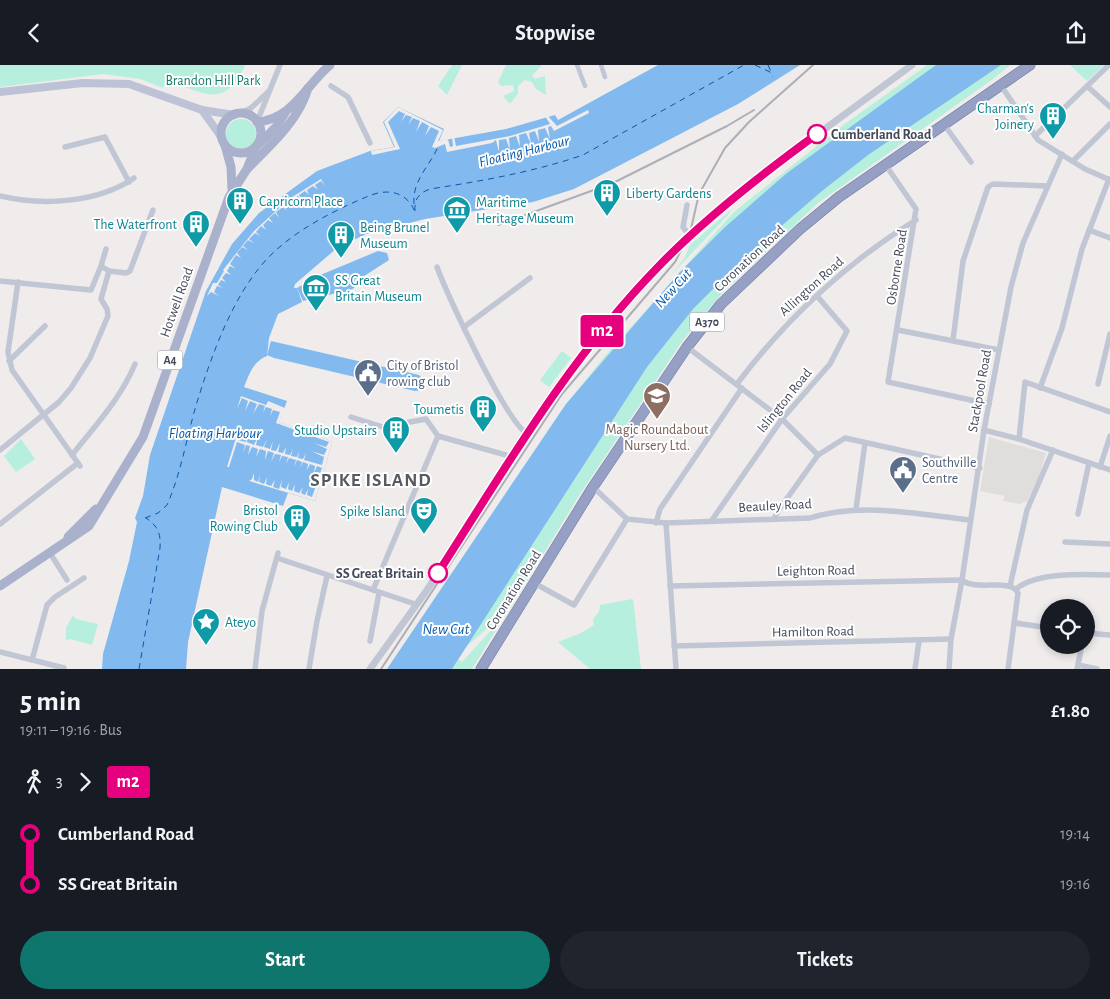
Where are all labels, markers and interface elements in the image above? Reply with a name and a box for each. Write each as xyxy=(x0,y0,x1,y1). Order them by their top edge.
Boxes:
icon: back xyxy=(20,19,48,47)
icon: share xyxy=(1062,19,1090,47)
text: Stopwise xyxy=(515,22,595,44)
park label: Brandon Hill Park xyxy=(165,74,261,88)
building icon: Charman's Joinery xyxy=(1038,101,1068,140)
place label: Charman's Joinery xyxy=(977,102,1034,132)
marker: Cumberland Road xyxy=(807,124,827,144)
place label: Cumberland Road xyxy=(831,128,932,142)
water label: Floating Harbour xyxy=(477,133,572,170)
building icon: Liberty Gardens xyxy=(592,178,622,217)
building icon: Capricorn Place xyxy=(225,186,255,225)
place label: Liberty Gardens xyxy=(626,187,711,201)
place label: Capricorn Place xyxy=(259,195,343,209)
museum icon: Maritime Heritage Museum xyxy=(442,195,472,234)
place label: Maritime Heritage Museum xyxy=(476,196,574,226)
building icon: The Waterfront xyxy=(181,209,211,248)
place label: The Waterfront xyxy=(94,218,178,232)
building icon: Being Brunel Museum xyxy=(326,220,356,259)
place label: Being Brunel Museum xyxy=(360,221,430,251)
street label: Coronation Road xyxy=(712,223,788,295)
street label: Osborne Road xyxy=(884,228,910,306)
street label: Allington Road xyxy=(777,254,846,319)
street label: Hotwell Road xyxy=(158,265,196,339)
water label: New Cut xyxy=(652,266,695,311)
museum icon: SS Great Britain Museum xyxy=(301,273,331,312)
place label: SS Great Britain Museum xyxy=(335,274,422,304)
road number: A370 xyxy=(690,313,724,331)
line badge: m2 xyxy=(580,315,624,347)
text: m2 xyxy=(590,322,614,340)
street label: Stackpool Road xyxy=(966,349,994,434)
road number: A4 xyxy=(158,351,182,369)
public building icon: City of Bristol rowing club xyxy=(353,358,383,397)
place label: City of Bristol rowing club xyxy=(387,359,459,389)
street label: Islington Road xyxy=(755,366,815,435)
school or university icon: Magic Roundabout Nursery Ltd. xyxy=(642,381,672,420)
building icon: Toumetis xyxy=(468,394,498,433)
place label: Toumetis xyxy=(414,403,464,417)
building icon: Studio Upstairs xyxy=(381,415,411,454)
place label: Magic Roundabout Nursery Ltd. xyxy=(605,423,709,453)
place label: Studio Upstairs xyxy=(294,424,377,438)
water label: Floating Harbour xyxy=(169,426,262,441)
public building icon: Southville Centre xyxy=(888,455,918,494)
place label: Southville Centre xyxy=(922,456,977,486)
district label: SPIKE ISLAND xyxy=(310,471,432,490)
theatre icon: Spike Island xyxy=(409,496,439,535)
street label: Beauley Road xyxy=(738,497,812,515)
building icon: Bristol Rowing Club xyxy=(282,503,312,542)
place label: Bristol Rowing Club xyxy=(210,504,278,534)
place label: Spike Island xyxy=(340,505,405,519)
street label: Coronation Road xyxy=(484,548,544,633)
marker: SS Great Britain xyxy=(428,563,448,583)
street label: Leighton Road xyxy=(777,563,855,579)
place label: SS Great Britain xyxy=(336,567,424,581)
map controls xyxy=(1040,599,1095,654)
button: locate xyxy=(1040,599,1095,654)
place icon: Ateyo xyxy=(191,607,221,646)
place label: Ateyo xyxy=(225,616,256,630)
water label: New Cut xyxy=(423,622,470,637)
street label: Hamilton Road xyxy=(772,624,854,640)
text: 5 min xyxy=(20,688,81,716)
text: £1.80 xyxy=(1051,702,1090,721)
text: 19:11 – 19:16 · Bus xyxy=(20,722,122,738)
icon: walk xyxy=(20,768,48,796)
icon: forward xyxy=(71,768,99,796)
text: 3 xyxy=(56,773,63,789)
text: m2 xyxy=(117,773,140,791)
text: Cumberland Road xyxy=(58,825,194,844)
text: 19:14 xyxy=(1060,826,1090,842)
text: SS Great Britain xyxy=(58,875,178,894)
text: 19:16 xyxy=(1060,876,1090,892)
button: Start xyxy=(20,931,550,989)
button: Tickets xyxy=(560,931,1090,989)

